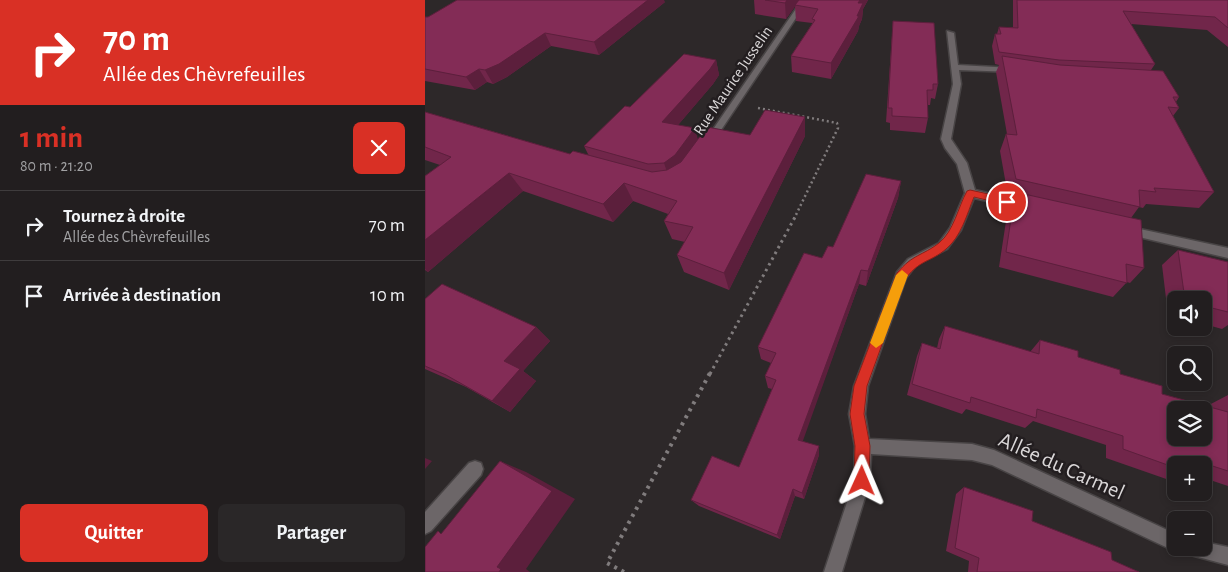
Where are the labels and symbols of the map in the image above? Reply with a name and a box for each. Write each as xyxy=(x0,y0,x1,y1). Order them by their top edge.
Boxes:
street label: Rue Maurice Jusselin xyxy=(690,23,775,138)
pin xyxy=(986,181,1028,223)
street label: Allée du Carmel xyxy=(995,428,1128,504)
position arrow xyxy=(835,454,887,506)

